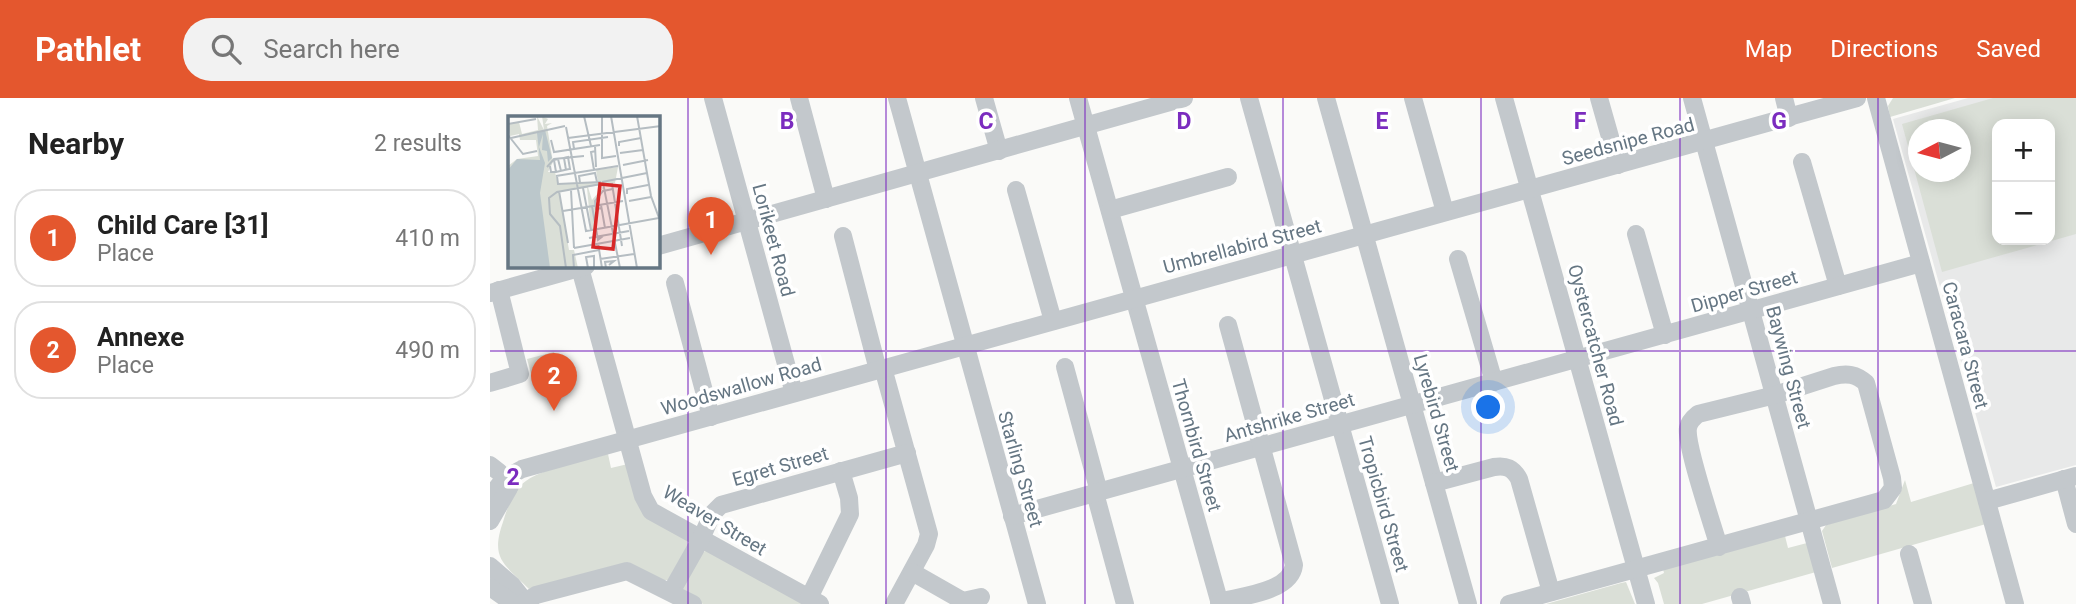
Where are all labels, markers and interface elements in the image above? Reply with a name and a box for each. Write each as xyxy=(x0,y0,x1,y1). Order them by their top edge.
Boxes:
search box xyxy=(183,18,673,81)
text: Pathlet xyxy=(35,30,141,69)
icon: search xyxy=(207,30,245,68)
text: Search here xyxy=(263,34,400,64)
text: Map xyxy=(1745,35,1792,63)
text: Directions xyxy=(1830,35,1938,63)
text: Saved xyxy=(1976,35,2041,63)
text: B xyxy=(780,108,794,135)
text: C xyxy=(978,108,994,135)
text: D xyxy=(1177,108,1191,135)
text: E xyxy=(1376,108,1389,135)
text: F xyxy=(1574,108,1587,135)
text: G xyxy=(1771,108,1787,135)
street label: Seedsnipe Road xyxy=(1559,113,1697,170)
inset map xyxy=(508,116,660,268)
north arrow xyxy=(1908,119,1971,182)
map controls xyxy=(1992,119,2055,245)
button: + xyxy=(1992,119,2055,182)
text: Nearby xyxy=(28,126,124,161)
text: 2 results xyxy=(374,130,462,157)
street label: Lorikeet Road xyxy=(747,181,800,299)
button: − xyxy=(1992,182,2055,245)
pin: 1 xyxy=(688,197,734,255)
text: Child Care [31] xyxy=(97,210,268,240)
street label: Umbrellabird Street xyxy=(1161,214,1324,279)
text: 1 xyxy=(46,225,60,252)
text: 410 m xyxy=(395,225,460,252)
text: Place xyxy=(97,240,154,267)
street label: Oystercatcher Road xyxy=(1563,262,1628,428)
street label: Dipper Street xyxy=(1688,265,1800,318)
street label: Caracara Street xyxy=(1938,279,1994,411)
street label: Baywing Street xyxy=(1761,303,1816,431)
text: Annexe xyxy=(97,322,184,352)
text: 2 xyxy=(46,337,60,364)
text: 490 m xyxy=(395,337,460,364)
text: Place xyxy=(97,352,154,379)
street label: Lyrebird Street xyxy=(1409,352,1464,475)
pin: 2 xyxy=(531,353,577,411)
street label: Woodswallow Road xyxy=(658,353,824,420)
street label: Thornbird Street xyxy=(1167,376,1226,514)
street label: Antshrike Street xyxy=(1221,388,1357,447)
your location xyxy=(1471,390,1505,424)
street label: Starling Street xyxy=(993,409,1048,530)
street label: Tropicbird Street xyxy=(1353,434,1414,575)
street label: Egret Street xyxy=(730,442,831,491)
text: 2 xyxy=(506,464,520,491)
street label: Weaver Street xyxy=(659,480,771,560)

